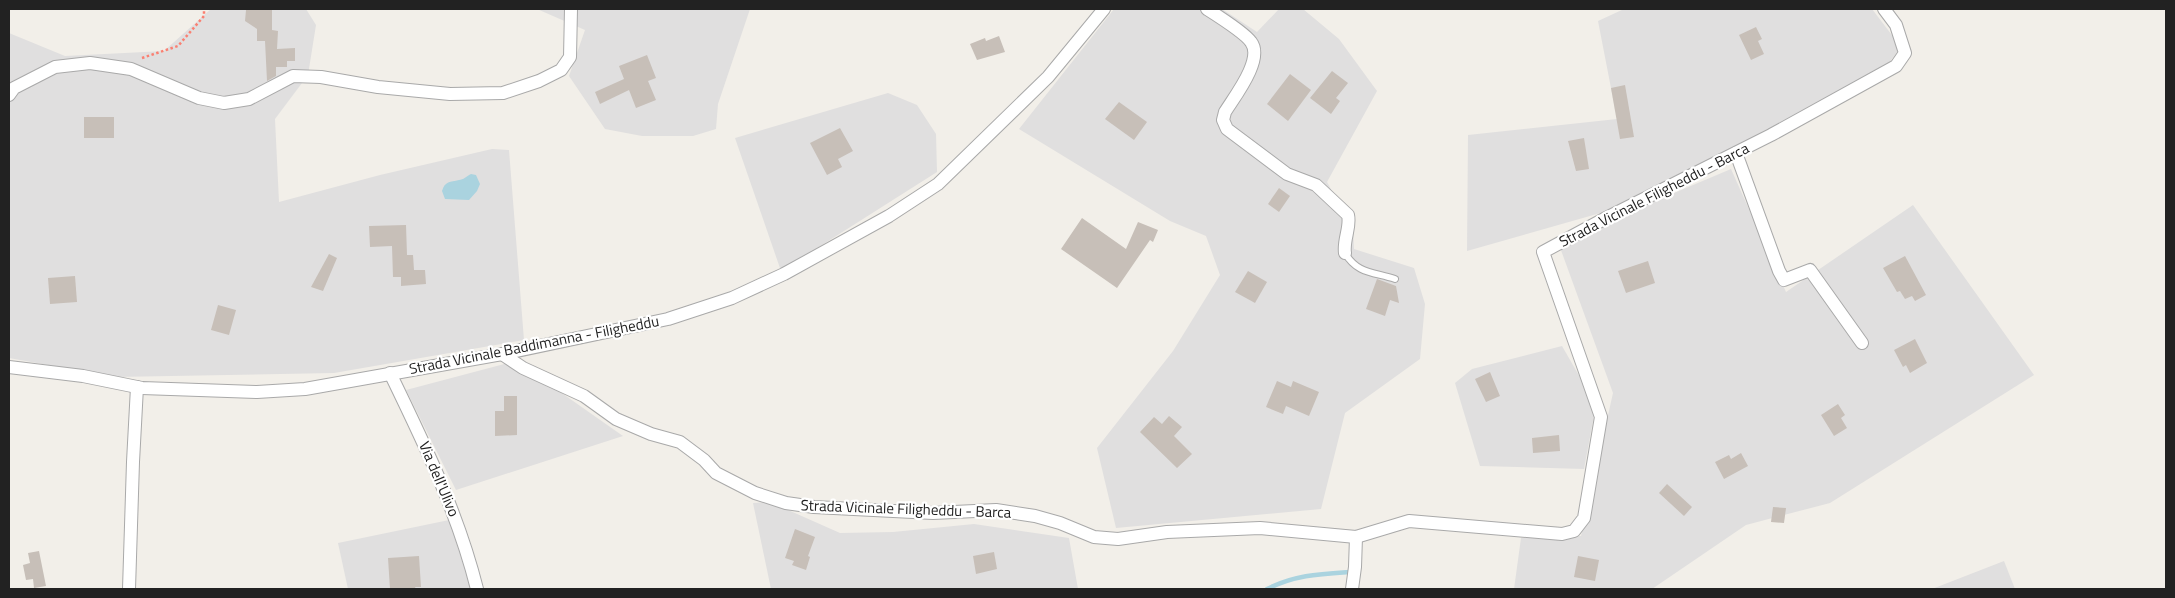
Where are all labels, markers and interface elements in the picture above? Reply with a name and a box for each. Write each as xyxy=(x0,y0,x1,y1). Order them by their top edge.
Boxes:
street label: Strada Vicinale Filigheddu - Barca xyxy=(1555,136,1753,253)
street label: Strada Vicinale Baddimanna - Filigheddu xyxy=(407,309,661,380)
street label: Via dell'Ulivo xyxy=(413,438,466,520)
street label: Strada Vicinale Filigheddu - Barca xyxy=(800,493,1012,524)

